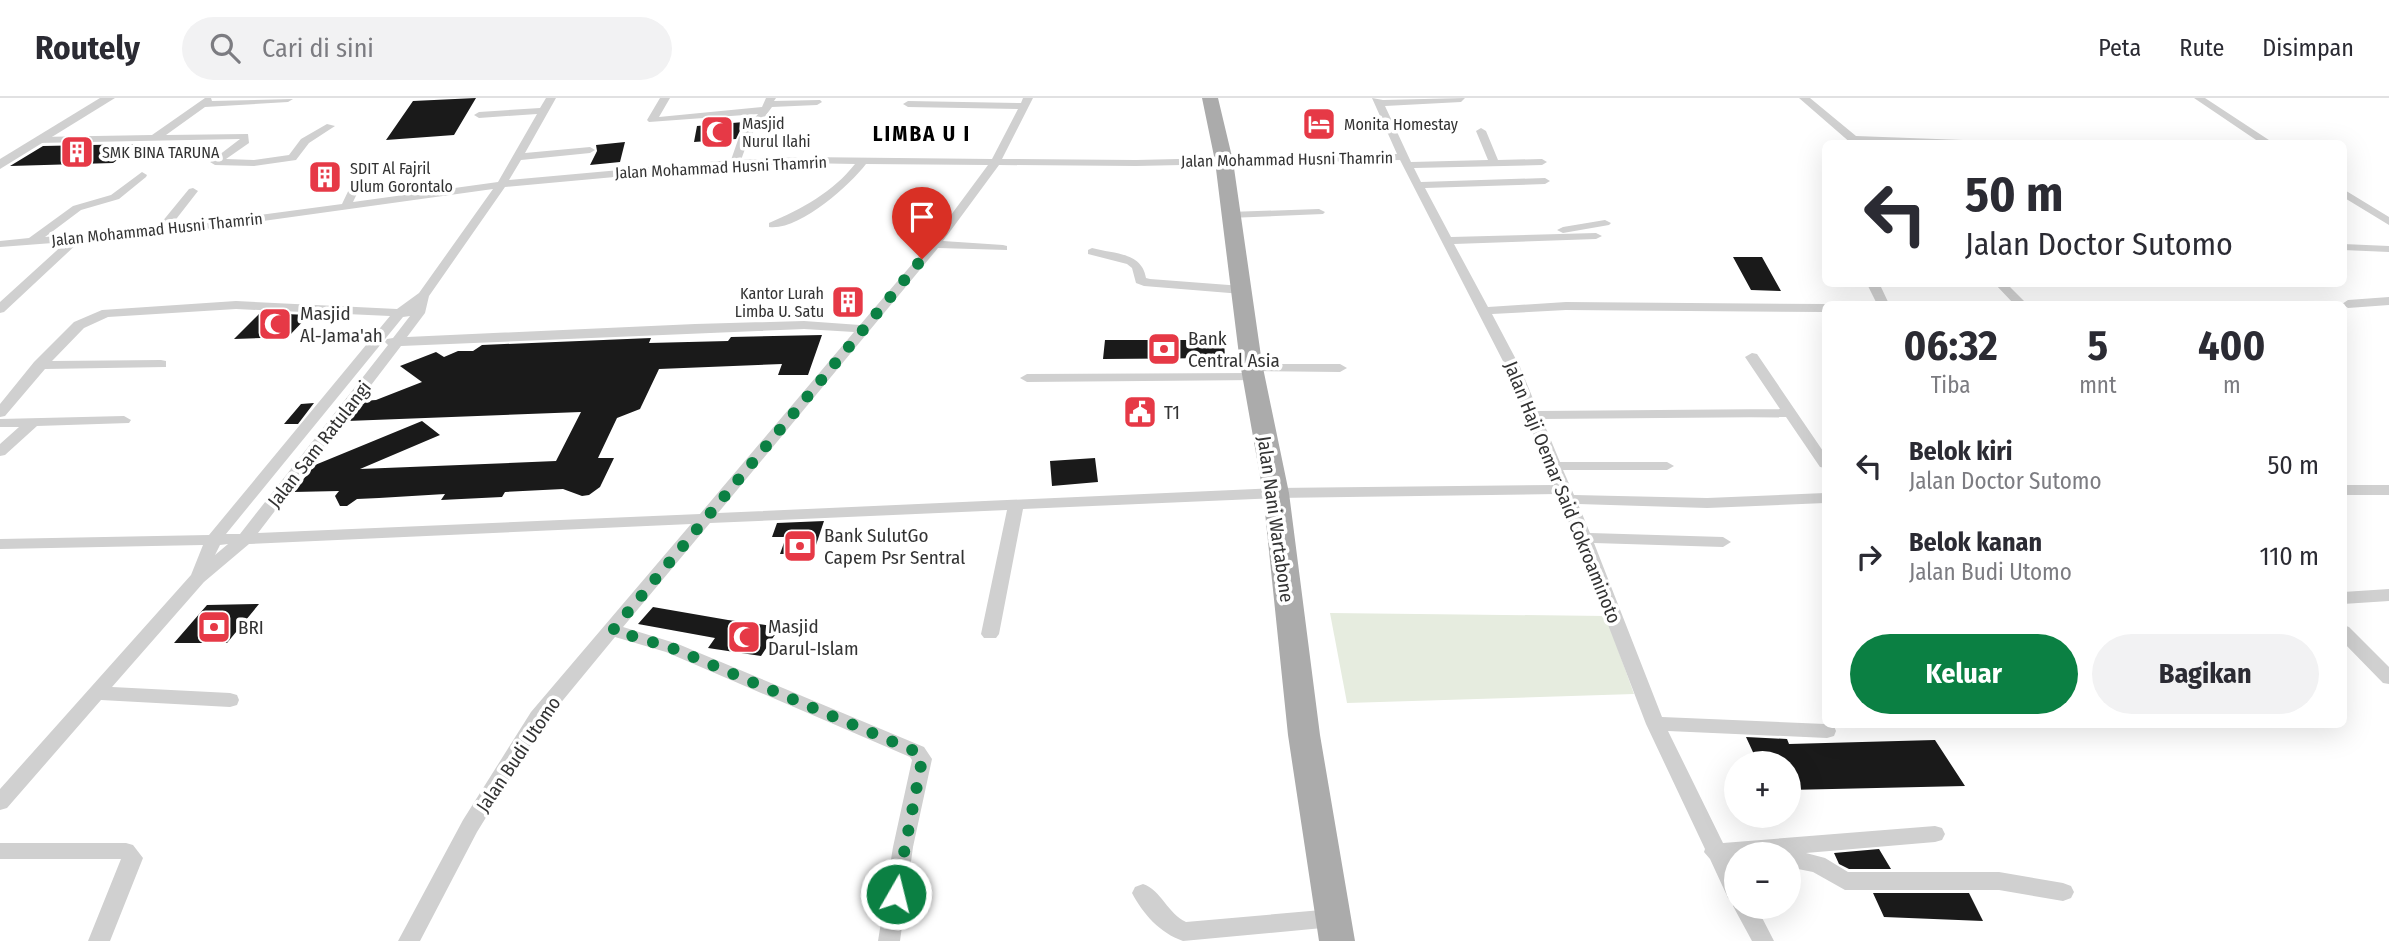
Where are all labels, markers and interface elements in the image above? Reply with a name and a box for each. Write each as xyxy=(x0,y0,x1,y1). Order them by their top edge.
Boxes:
search box xyxy=(182,17,672,80)
text: Routely xyxy=(35,28,140,68)
icon: search xyxy=(206,29,244,67)
text: Cari di sini xyxy=(262,33,374,64)
text: Peta xyxy=(2098,34,2141,62)
text: Rute xyxy=(2179,34,2224,62)
text: Disimpan xyxy=(2262,34,2354,62)
hotel icon: Monita Homestay xyxy=(1300,105,1338,143)
mosque icon: Masjid Nurul Ilahi xyxy=(698,113,736,151)
place label: Masjid Nurul Ilahi xyxy=(742,114,811,151)
place label: Monita Homestay xyxy=(1344,115,1459,134)
district label: LIMBA U I xyxy=(873,121,971,147)
building icon: SMK BINA TARUNA xyxy=(58,133,96,171)
place label: SMK BINA TARUNA xyxy=(102,143,220,162)
street label: Jalan Mohammad Husni Thamrin xyxy=(1181,148,1393,171)
street label: Jalan Mohammad Husni Thamrin xyxy=(615,152,827,183)
building icon: SDIT Al Fajril Ulum Gorontalo xyxy=(306,158,344,196)
place label: SDIT Al Fajril Ulum Gorontalo xyxy=(350,159,453,196)
text: 50 m xyxy=(1965,165,2063,224)
icon: left xyxy=(1850,168,1941,259)
pin xyxy=(892,187,952,259)
icon: arrive xyxy=(903,198,941,236)
street label: Jalan Mohammad Husni Thamrin xyxy=(51,209,264,250)
text: Jalan Doctor Sutomo xyxy=(1965,225,2233,263)
building icon: Kantor Lurah Limba U. Satu xyxy=(829,283,867,321)
place label: Kantor Lurah Limba U. Satu xyxy=(735,284,824,321)
place label: Masjid Al-Jama'ah xyxy=(300,302,383,347)
mosque icon: Masjid Al-Jama'ah xyxy=(256,305,294,343)
text: 06:32 xyxy=(1904,321,1998,371)
text: 5 xyxy=(2088,321,2108,371)
text: 400 xyxy=(2198,321,2265,371)
place label: Bank Central Asia xyxy=(1188,327,1280,372)
bank icon: Bank Central Asia xyxy=(1145,330,1183,368)
street label: Jalan Haji Oemar Said Cokroaminoto xyxy=(1499,358,1626,627)
text: Tiba xyxy=(1931,371,1970,399)
text: mnt xyxy=(2079,371,2117,399)
text: m xyxy=(2223,371,2241,399)
street label: Jalan Sam Ratulangi xyxy=(263,376,376,512)
public building icon: T1 xyxy=(1121,393,1159,431)
place label: T1 xyxy=(1164,401,1180,424)
street label: Jalan Nani Wartabone xyxy=(1252,434,1299,604)
text: Belok kiri xyxy=(1909,436,2012,467)
icon: left xyxy=(1850,447,1888,485)
text: 50 m xyxy=(2267,450,2319,481)
text: Jalan Doctor Sutomo xyxy=(1909,467,2102,495)
place label: Bank SulutGo Capem Psr Sentral xyxy=(824,524,965,569)
bank icon: Bank SulutGo Capem Psr Sentral xyxy=(781,527,819,565)
text: Belok kanan xyxy=(1909,527,2042,558)
icon: right xyxy=(1850,538,1888,576)
text: 110 m xyxy=(2259,541,2319,572)
text: Jalan Budi Utomo xyxy=(1909,558,2072,586)
bank icon: BRI xyxy=(195,608,233,646)
place label: Masjid Darul-Islam xyxy=(768,615,859,660)
place label: BRI xyxy=(238,616,264,639)
mosque icon: Masjid Darul-Islam xyxy=(725,618,763,656)
button: Keluar xyxy=(1850,634,2078,714)
button: Bagikan xyxy=(2092,634,2319,714)
street label: Jalan Budi Utomo xyxy=(471,692,566,816)
map controls xyxy=(1724,751,1801,919)
button: + xyxy=(1724,751,1801,828)
button: − xyxy=(1724,842,1801,919)
position arrow xyxy=(859,857,933,931)

